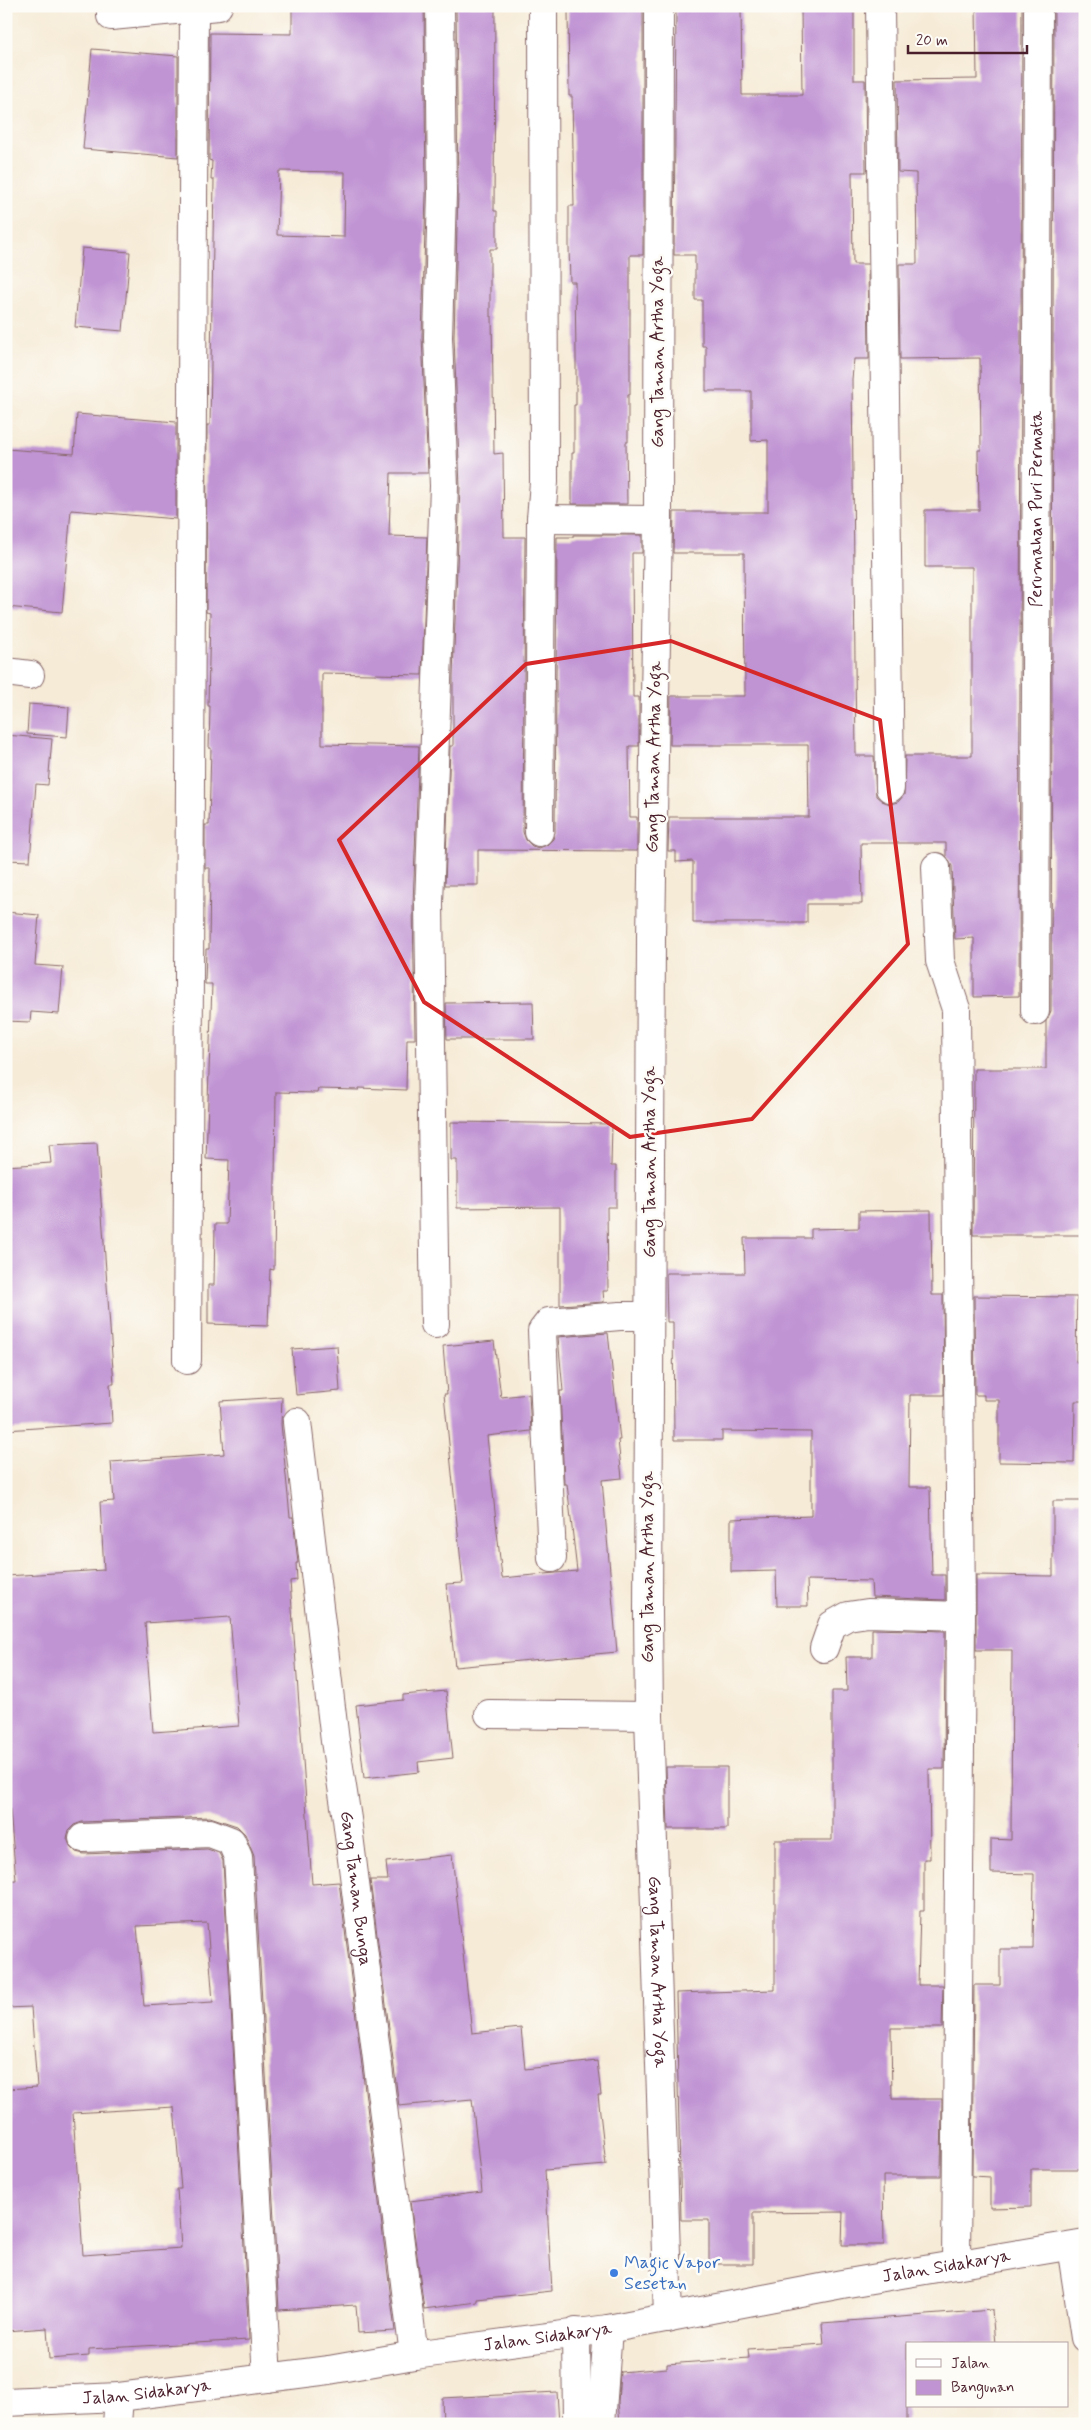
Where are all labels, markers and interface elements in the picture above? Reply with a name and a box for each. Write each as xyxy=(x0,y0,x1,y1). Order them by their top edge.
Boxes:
scale bar xyxy=(908,22,1027,54)
text: 20 m xyxy=(916,31,948,51)
street label: Gang Taman Artha Yoga xyxy=(646,256,672,448)
street label: Perumahan Puri Permata xyxy=(1024,411,1049,607)
street label: Gang Taman Artha Yoga xyxy=(640,661,670,853)
street label: Gang Taman Artha Yoga xyxy=(638,1066,664,1258)
street label: Gang Taman Artha Yoga xyxy=(636,1471,662,1663)
street label: Gang Taman Bunga xyxy=(334,1809,377,1967)
street label: Gang Taman Artha Yoga xyxy=(642,1875,672,2068)
street label: Jalan Sidakarya xyxy=(880,2244,1012,2289)
place label: Magic Vapor Sesetan xyxy=(624,2251,721,2296)
marker: Magic Vapor Sesetan xyxy=(608,2267,620,2279)
street label: Jalan Sidakarya xyxy=(482,2317,614,2358)
legend xyxy=(906,2342,1068,2408)
text: Jalan xyxy=(951,2354,990,2374)
street label: Jalan Sidakarya xyxy=(82,2373,213,2411)
text: Bangunan xyxy=(951,2378,1014,2399)

